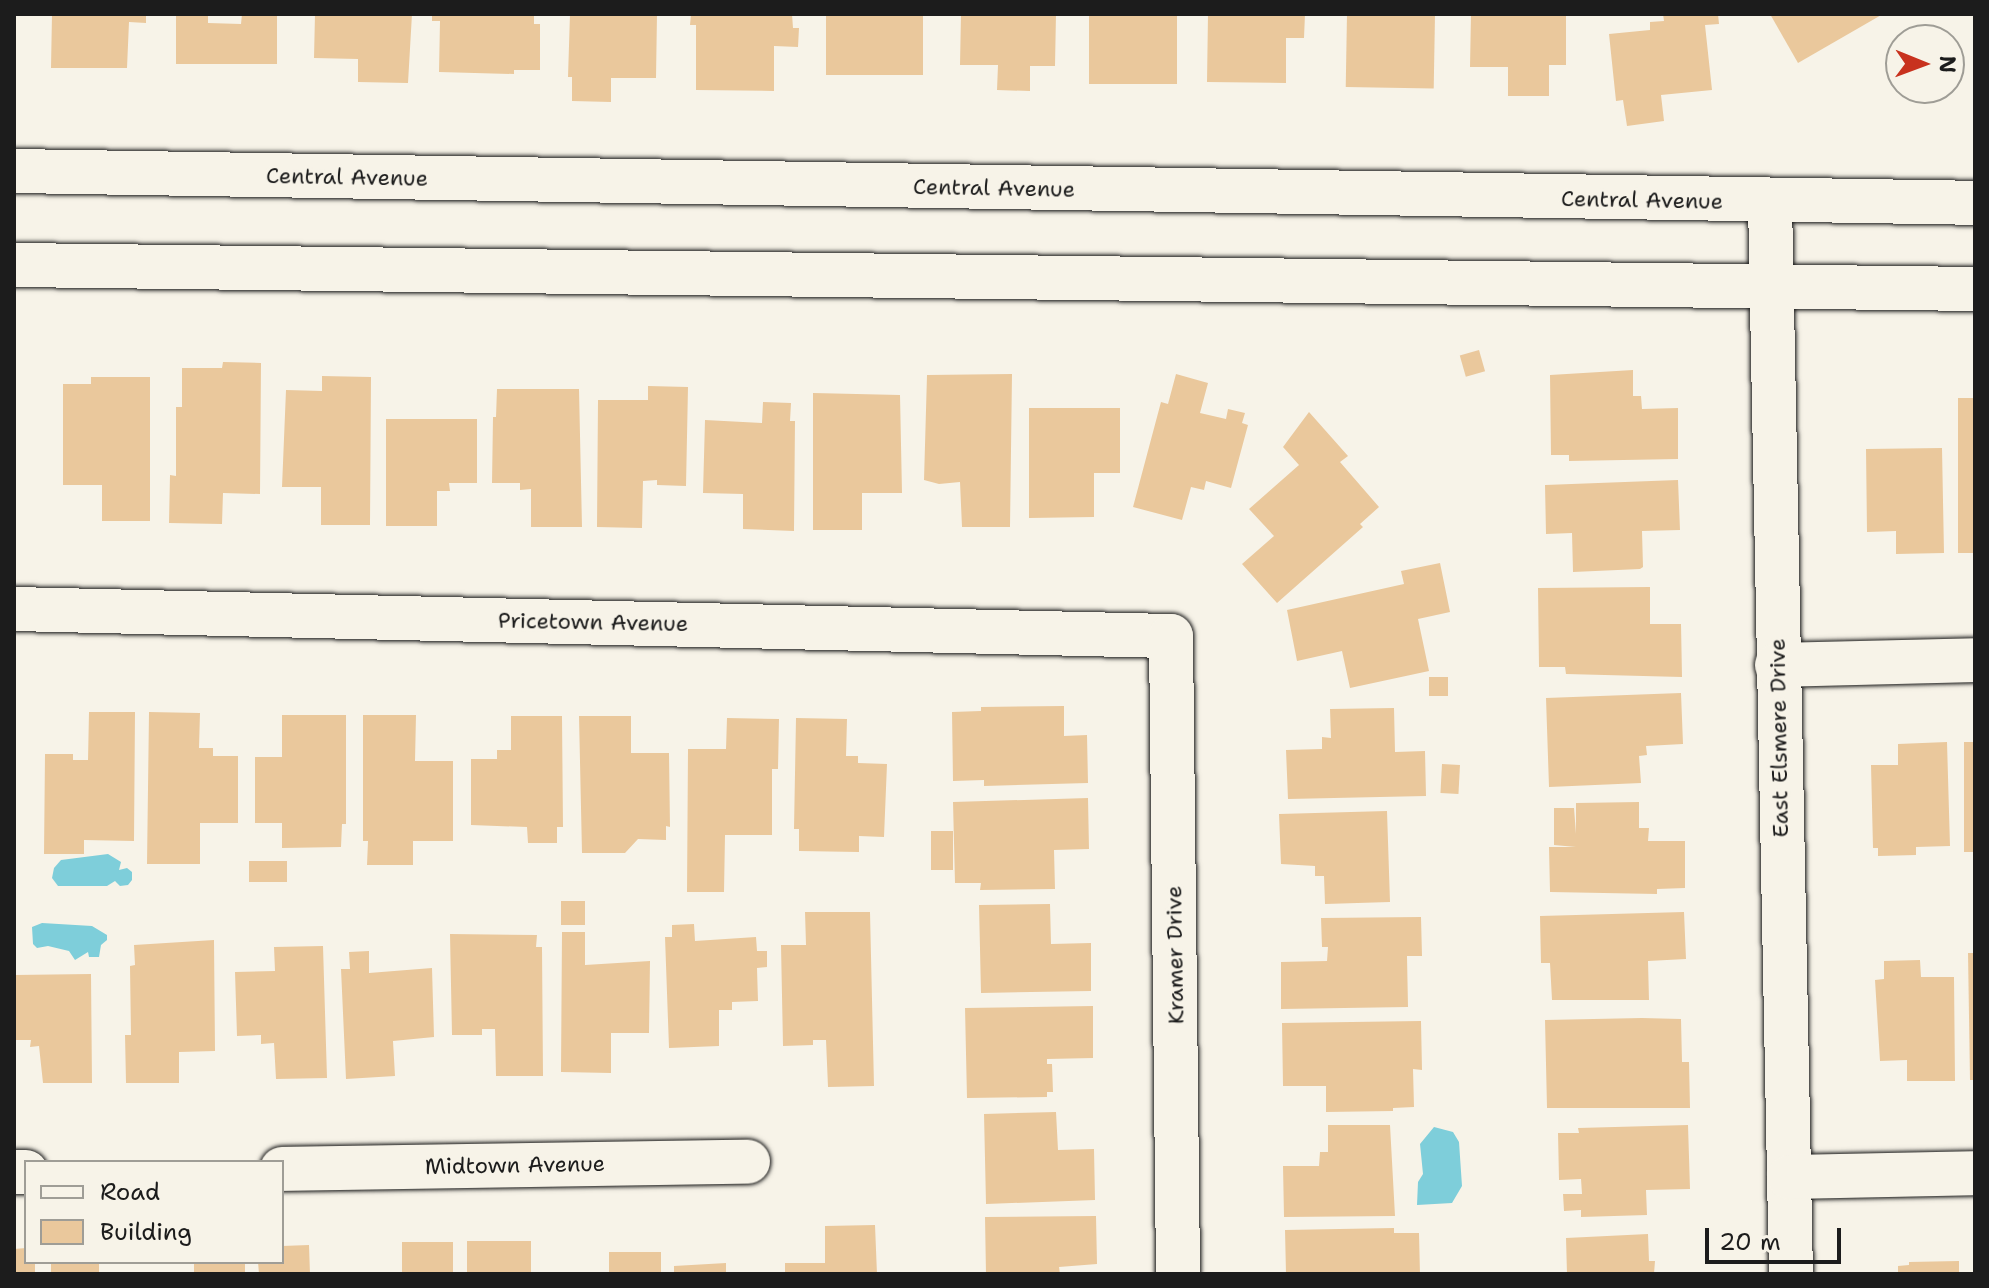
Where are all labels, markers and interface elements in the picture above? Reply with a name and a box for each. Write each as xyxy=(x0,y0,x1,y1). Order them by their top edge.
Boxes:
north arrow xyxy=(1885,24,1965,104)
text: N xyxy=(1933,55,1962,73)
street label: Central Avenue xyxy=(266,162,428,192)
street label: Central Avenue xyxy=(913,173,1075,203)
street label: Central Avenue xyxy=(1561,185,1723,215)
street label: Pricetown Avenue xyxy=(498,607,688,637)
street label: East Elsmere Drive xyxy=(1764,638,1794,838)
street label: Kramer Drive xyxy=(1161,885,1189,1025)
street label: Midtown Avenue xyxy=(425,1150,605,1180)
legend xyxy=(24,1160,284,1264)
text: Road xyxy=(100,1176,160,1208)
scale bar xyxy=(1709,1212,1845,1262)
text: Building xyxy=(100,1216,192,1248)
text: 20 m xyxy=(1719,1226,1781,1258)

